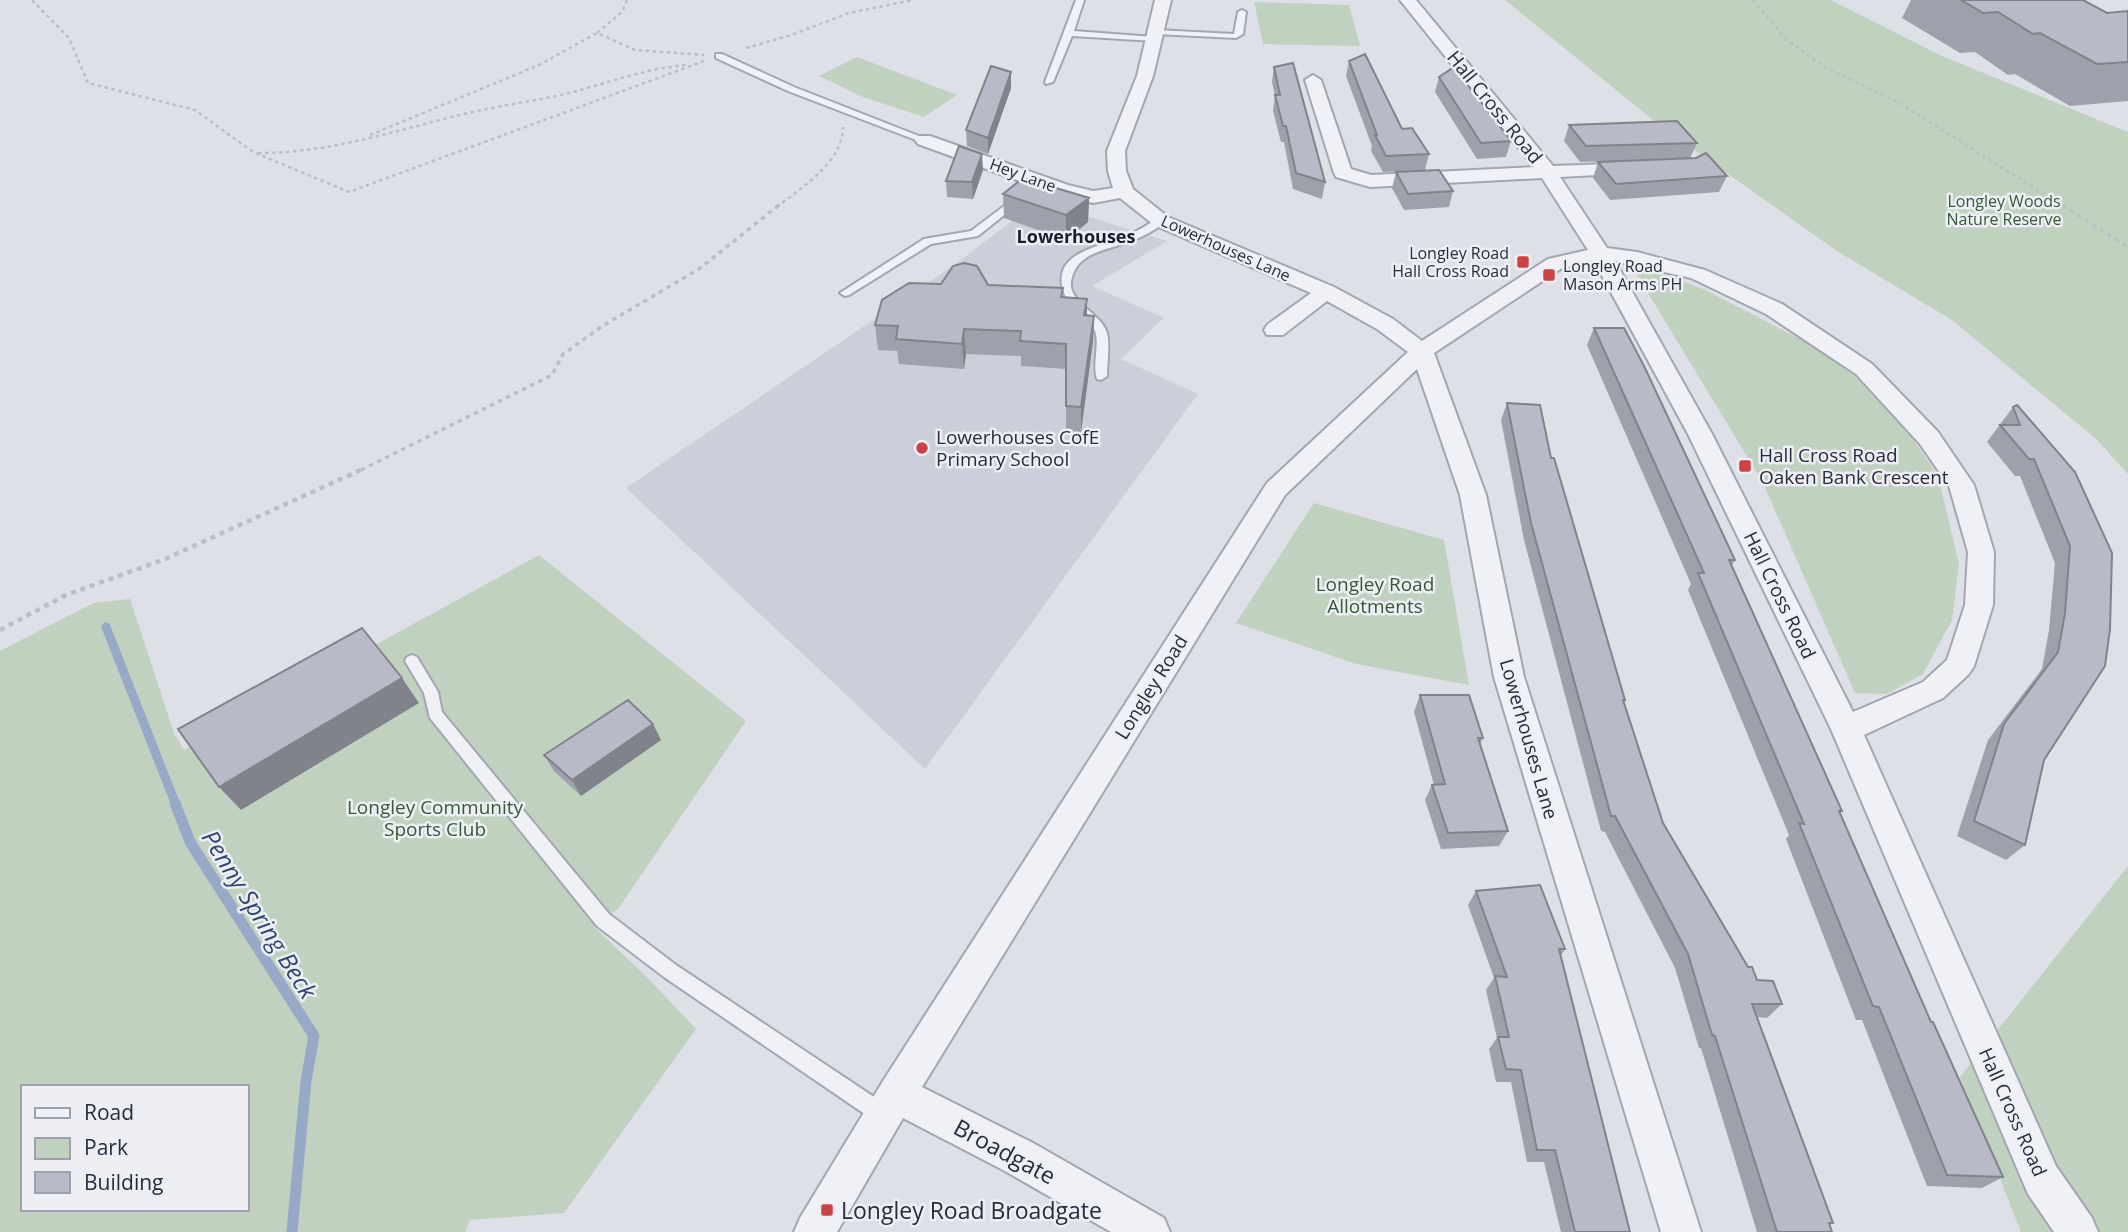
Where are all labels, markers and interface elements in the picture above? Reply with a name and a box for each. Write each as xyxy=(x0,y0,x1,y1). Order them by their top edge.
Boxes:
street label: Hall Cross Road xyxy=(1441,45,1549,169)
street label: Hey Lane xyxy=(987,153,1059,197)
park label: Longley Woods Nature Reserve xyxy=(1946,190,2062,230)
street label: Lowerhouses Lane xyxy=(1158,210,1294,286)
district label: Lowerhouses xyxy=(1017,224,1135,248)
place label: Longley Road Hall Cross Road xyxy=(1392,242,1509,282)
marker: Longley Road Hall Cross Road xyxy=(1515,254,1531,270)
place label: Longley Road Mason Arms PH xyxy=(1563,255,1682,295)
marker: Longley Road Mason Arms PH xyxy=(1541,267,1557,283)
place label: Lowerhouses CofE Primary School xyxy=(936,424,1099,472)
marker: Lowerhouses CofE Primary School xyxy=(914,440,930,456)
place label: Hall Cross Road Oaken Bank Crescent xyxy=(1759,442,1949,490)
marker: Hall Cross Road Oaken Bank Crescent xyxy=(1737,458,1753,474)
street label: Hall Cross Road xyxy=(1738,527,1822,663)
park label: Longley Road Allotments xyxy=(1316,571,1434,619)
street label: Longley Road xyxy=(1109,630,1193,744)
street label: Lowerhouses Lane xyxy=(1494,656,1564,822)
park label: Longley Community Sports Club xyxy=(347,794,524,842)
water label: Penny Spring Beck xyxy=(195,823,326,1006)
street label: Hall Cross Road xyxy=(1973,1043,2053,1181)
legend xyxy=(21,1085,248,1211)
text: Road xyxy=(84,1098,134,1126)
street label: Broadgate xyxy=(948,1111,1062,1191)
text: Park xyxy=(84,1133,128,1161)
text: Building xyxy=(84,1168,163,1196)
place label: Longley Road Broadgate xyxy=(841,1194,1102,1226)
marker: Longley Road Broadgate xyxy=(819,1202,835,1218)

